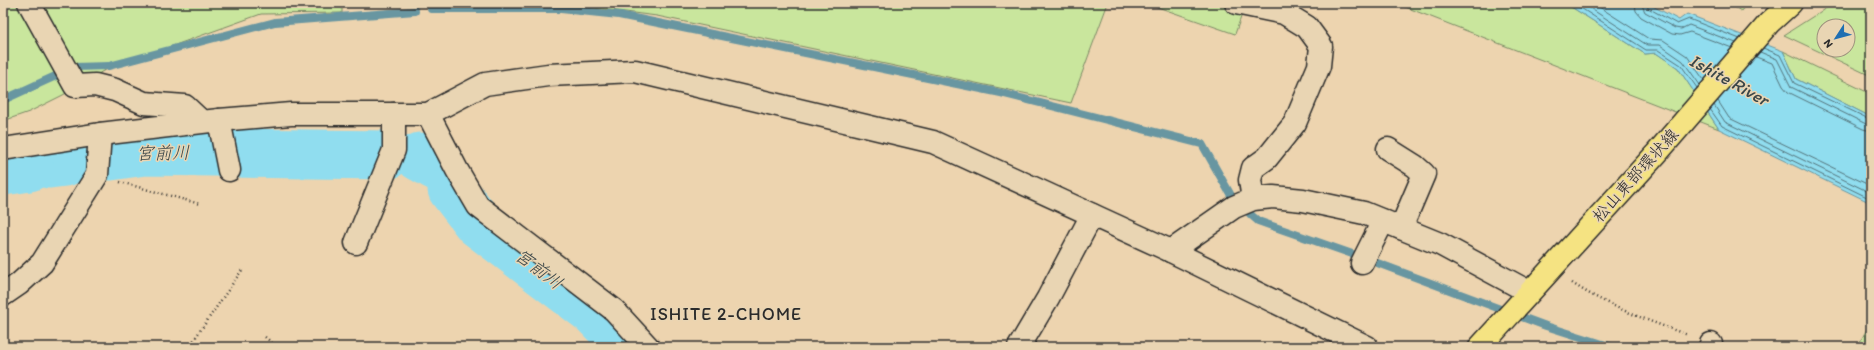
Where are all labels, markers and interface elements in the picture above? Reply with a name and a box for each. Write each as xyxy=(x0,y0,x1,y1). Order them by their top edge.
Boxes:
north arrow xyxy=(1816,18,1856,58)
text: N xyxy=(1821,37,1836,50)
water label: Ishite River xyxy=(1686,49,1774,112)
street label: 松山東部環状線 xyxy=(1588,124,1682,226)
water label: 宮前川 xyxy=(136,142,190,164)
water label: 宮前川 xyxy=(511,244,567,294)
district label: ISHITE 2-CHOME xyxy=(650,303,802,325)

